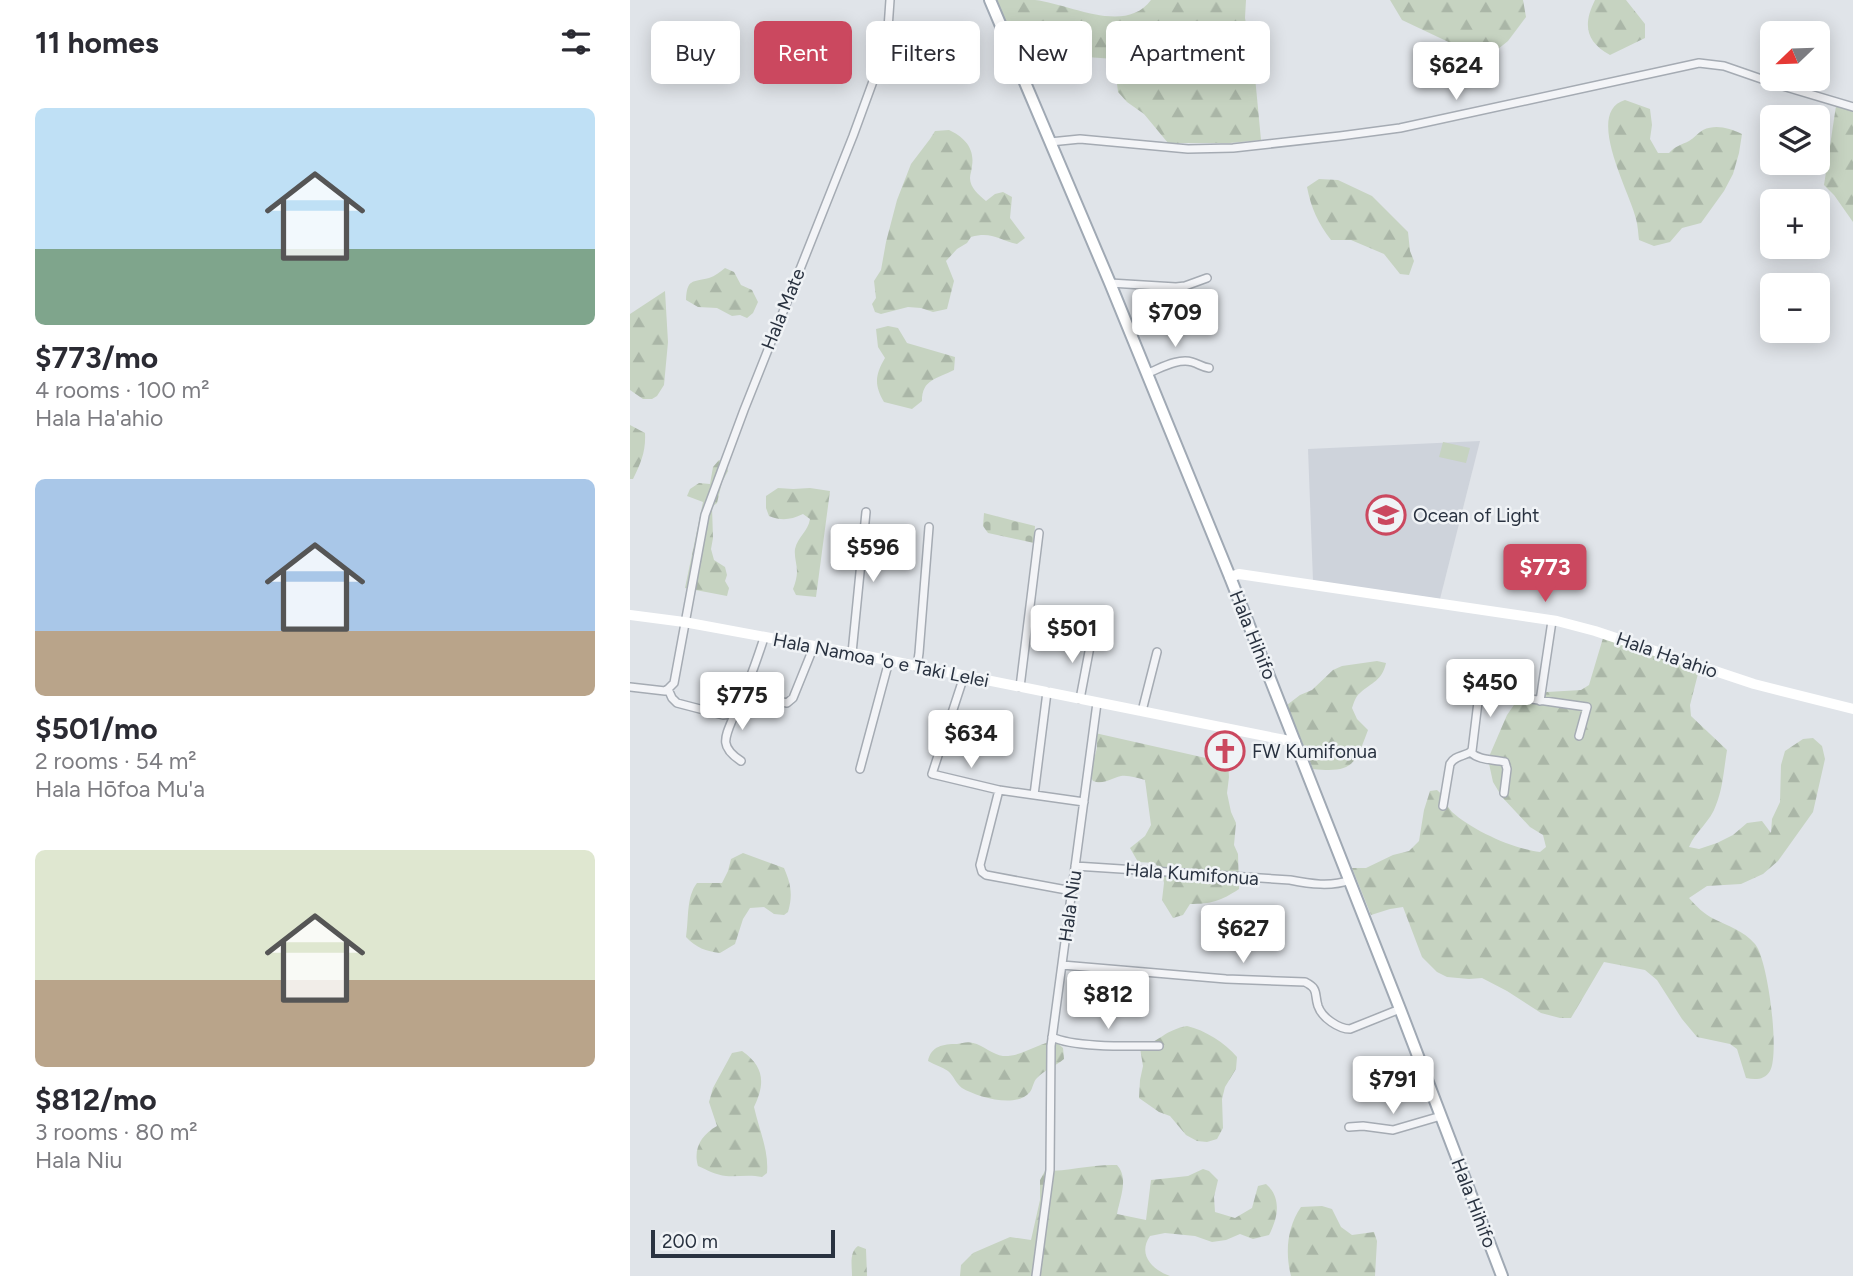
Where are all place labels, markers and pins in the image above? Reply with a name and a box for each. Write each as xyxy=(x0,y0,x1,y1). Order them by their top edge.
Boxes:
pin: $624 xyxy=(1415,42,1497,102)
pin: $709 xyxy=(1134,290,1216,349)
school or university icon: Ocean of Light xyxy=(1365,494,1407,536)
place label: Ocean of Light xyxy=(1413,504,1539,527)
pin: $596 xyxy=(832,524,914,584)
pin: $773 xyxy=(1504,544,1586,604)
pin: $501 xyxy=(1031,606,1113,665)
pin: $450 xyxy=(1449,660,1531,719)
pin: $775 xyxy=(701,672,783,732)
pin: $634 xyxy=(930,710,1012,770)
church icon: FW Kumifonua xyxy=(1204,730,1246,772)
place label: FW Kumifonua xyxy=(1252,740,1377,763)
pin: $627 xyxy=(1202,906,1284,965)
pin: $812 xyxy=(1067,972,1149,1031)
pin: $791 xyxy=(1352,1056,1434,1116)

